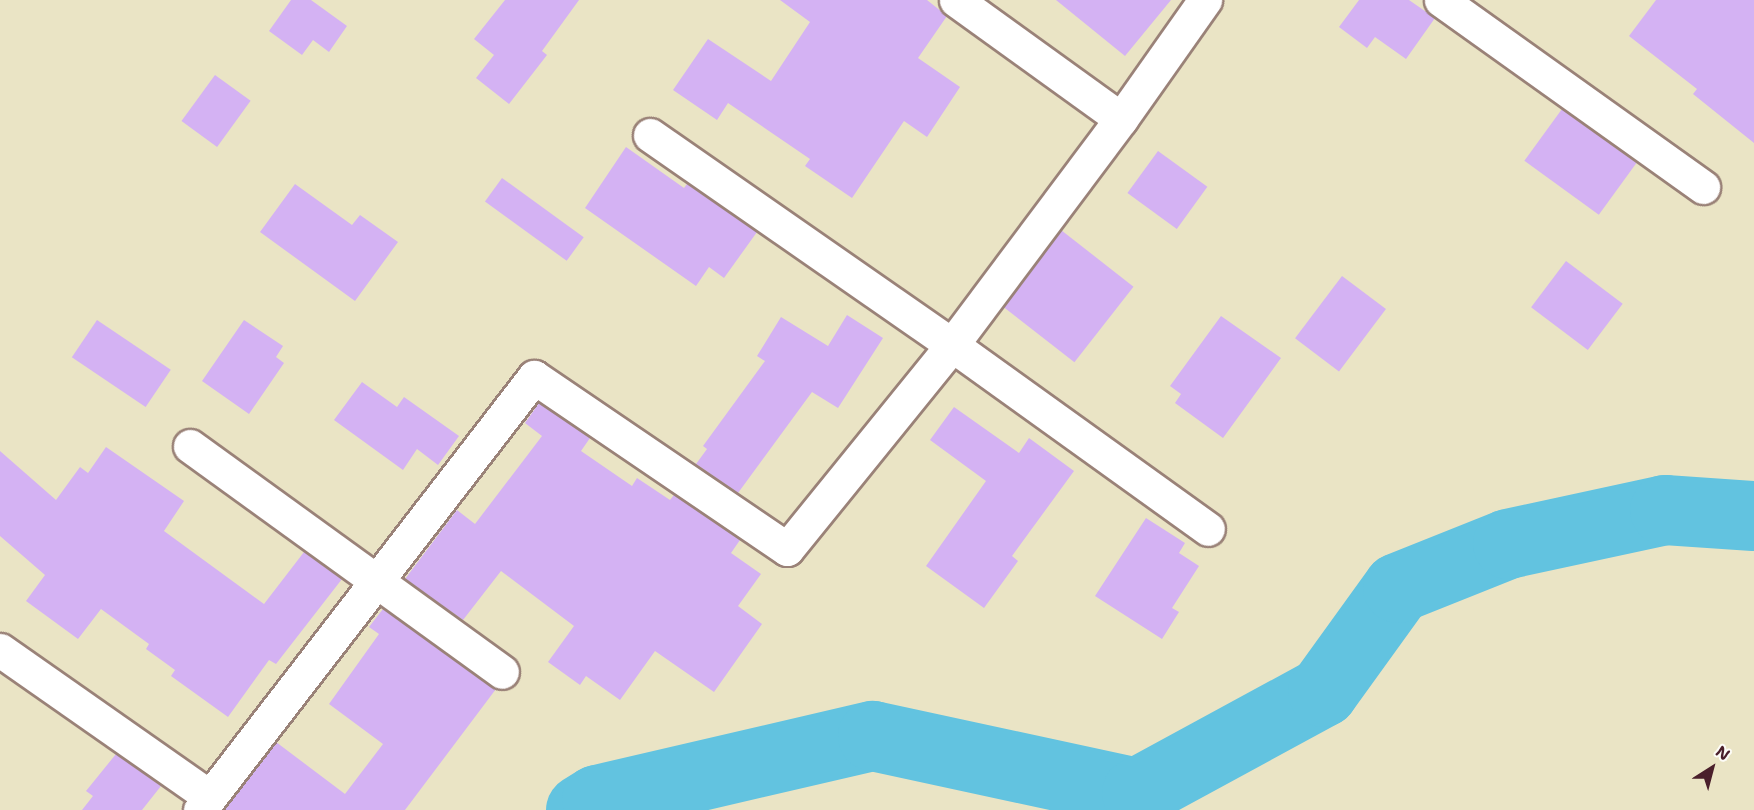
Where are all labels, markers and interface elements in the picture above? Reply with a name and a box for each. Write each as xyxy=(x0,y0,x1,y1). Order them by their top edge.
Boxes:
north arrow xyxy=(1682,738,1742,798)
text: N xyxy=(1712,741,1734,765)

